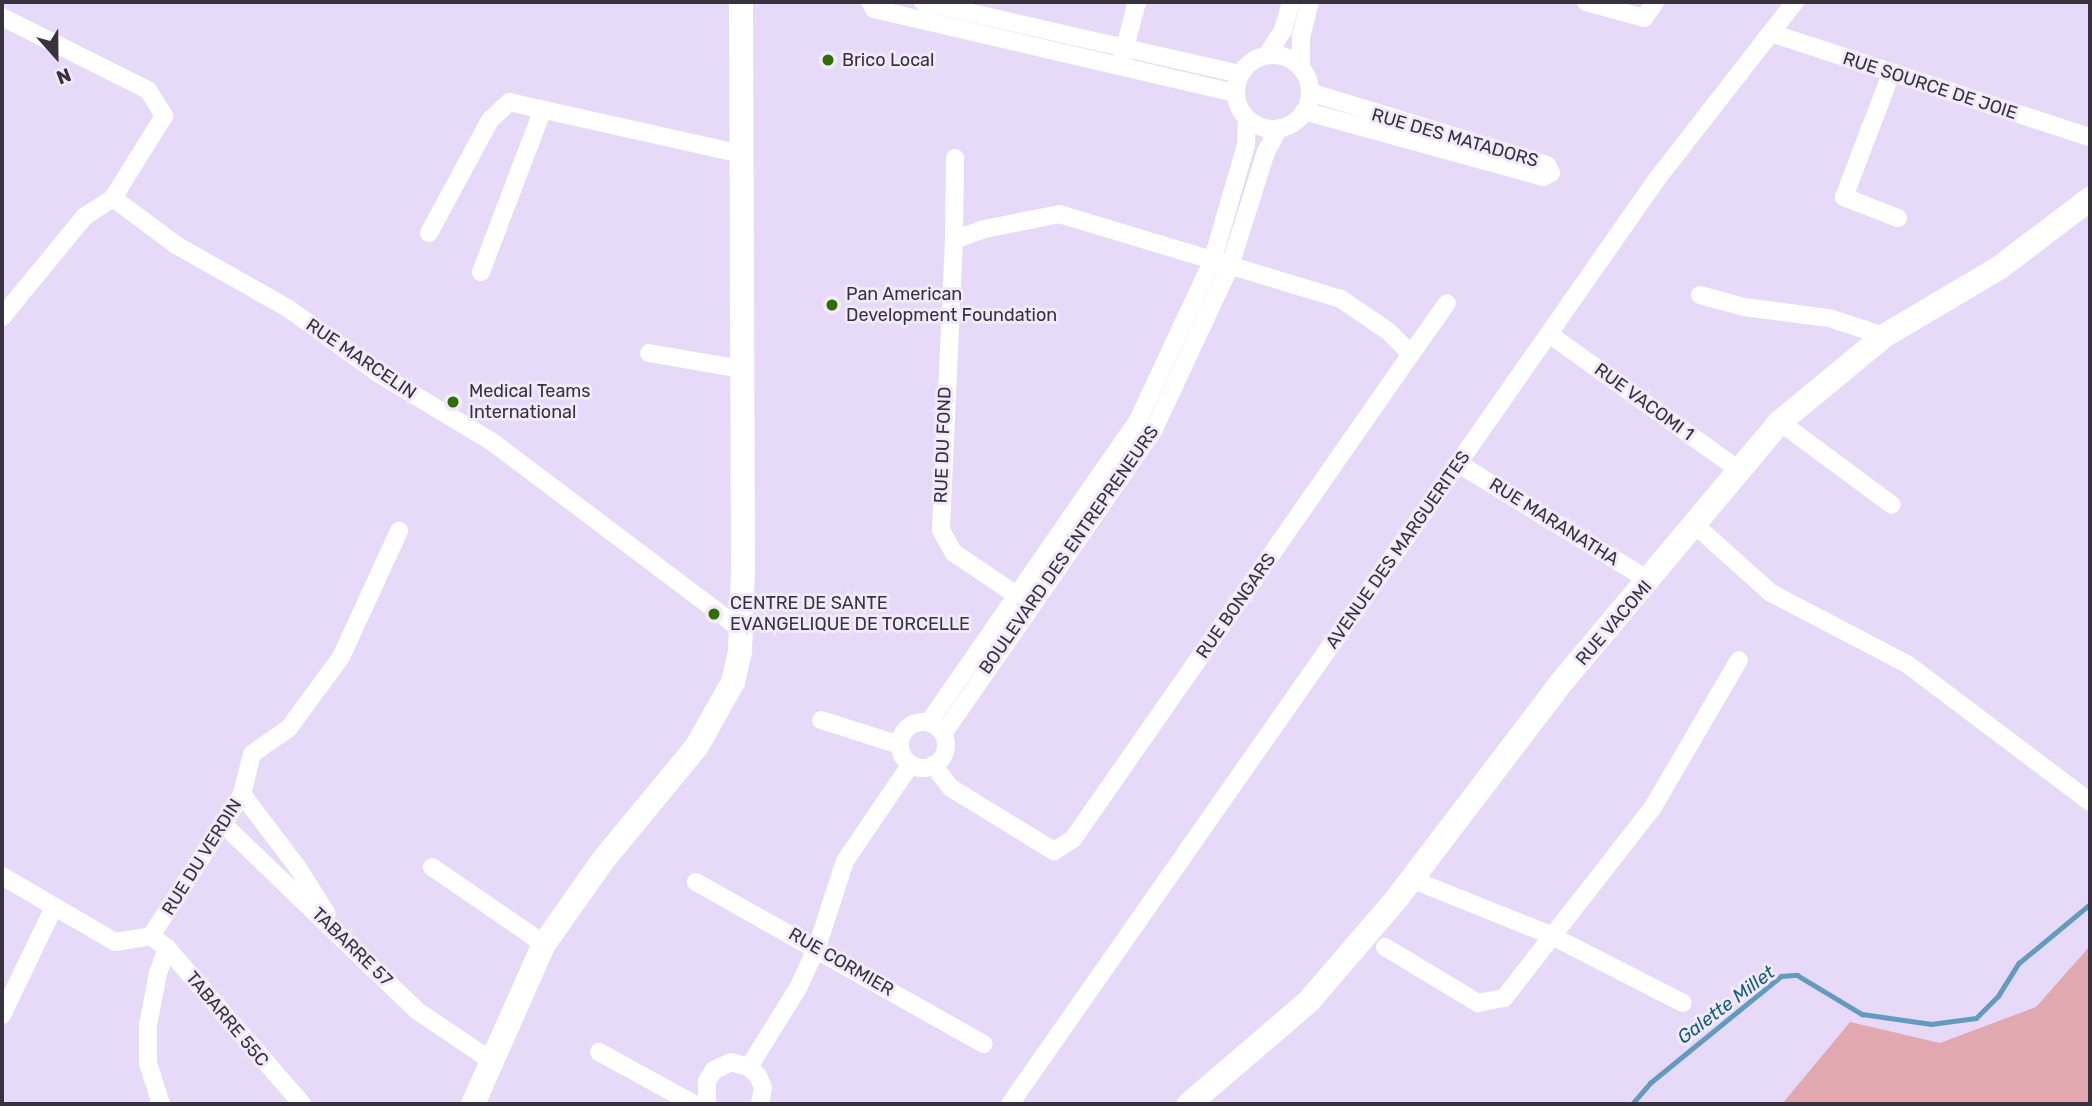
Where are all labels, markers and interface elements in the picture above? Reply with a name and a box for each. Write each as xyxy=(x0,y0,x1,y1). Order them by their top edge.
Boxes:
north arrow xyxy=(21,21,91,91)
street label: RUE SOURCE DE JOIE xyxy=(1840,48,2020,124)
place label: Brico Local xyxy=(842,49,934,71)
marker: Brico Local xyxy=(820,52,836,68)
text: N xyxy=(53,63,74,89)
street label: RUE DES MATADORS xyxy=(1369,104,1541,172)
place label: Pan American Development Foundation xyxy=(846,284,1057,326)
marker: Pan American Development Foundation xyxy=(824,297,840,313)
street label: RUE MARCELIN xyxy=(302,314,420,404)
street label: RUE VACOMI 1 xyxy=(1590,359,1698,445)
place label: Medical Teams International xyxy=(469,381,591,424)
street label: RUE DU FOND xyxy=(930,386,956,504)
marker: Medical Teams International xyxy=(443,392,463,412)
street label: BOULEVARD DES ENTREPRENEURS xyxy=(975,422,1163,678)
street label: AVENUE DES MARGUERITES xyxy=(1321,447,1475,653)
street label: RUE MARANATHA xyxy=(1485,473,1623,571)
street label: RUE BONGARS xyxy=(1192,549,1280,663)
street label: RUE VACOMI xyxy=(1571,576,1657,670)
place label: CENTRE DE SANTE EVANGELIQUE DE TORCELLE xyxy=(730,593,970,636)
marker: CENTRE DE SANTE EVANGELIQUE DE TORCELLE xyxy=(704,604,724,624)
street label: RUE DU VERDIN xyxy=(157,795,247,919)
street label: TABARRE 57 xyxy=(307,903,397,991)
street label: RUE CORMIER xyxy=(785,923,897,1001)
water label: Galette Millet xyxy=(1673,961,1779,1049)
street label: TABARRE 55C xyxy=(181,967,273,1071)

